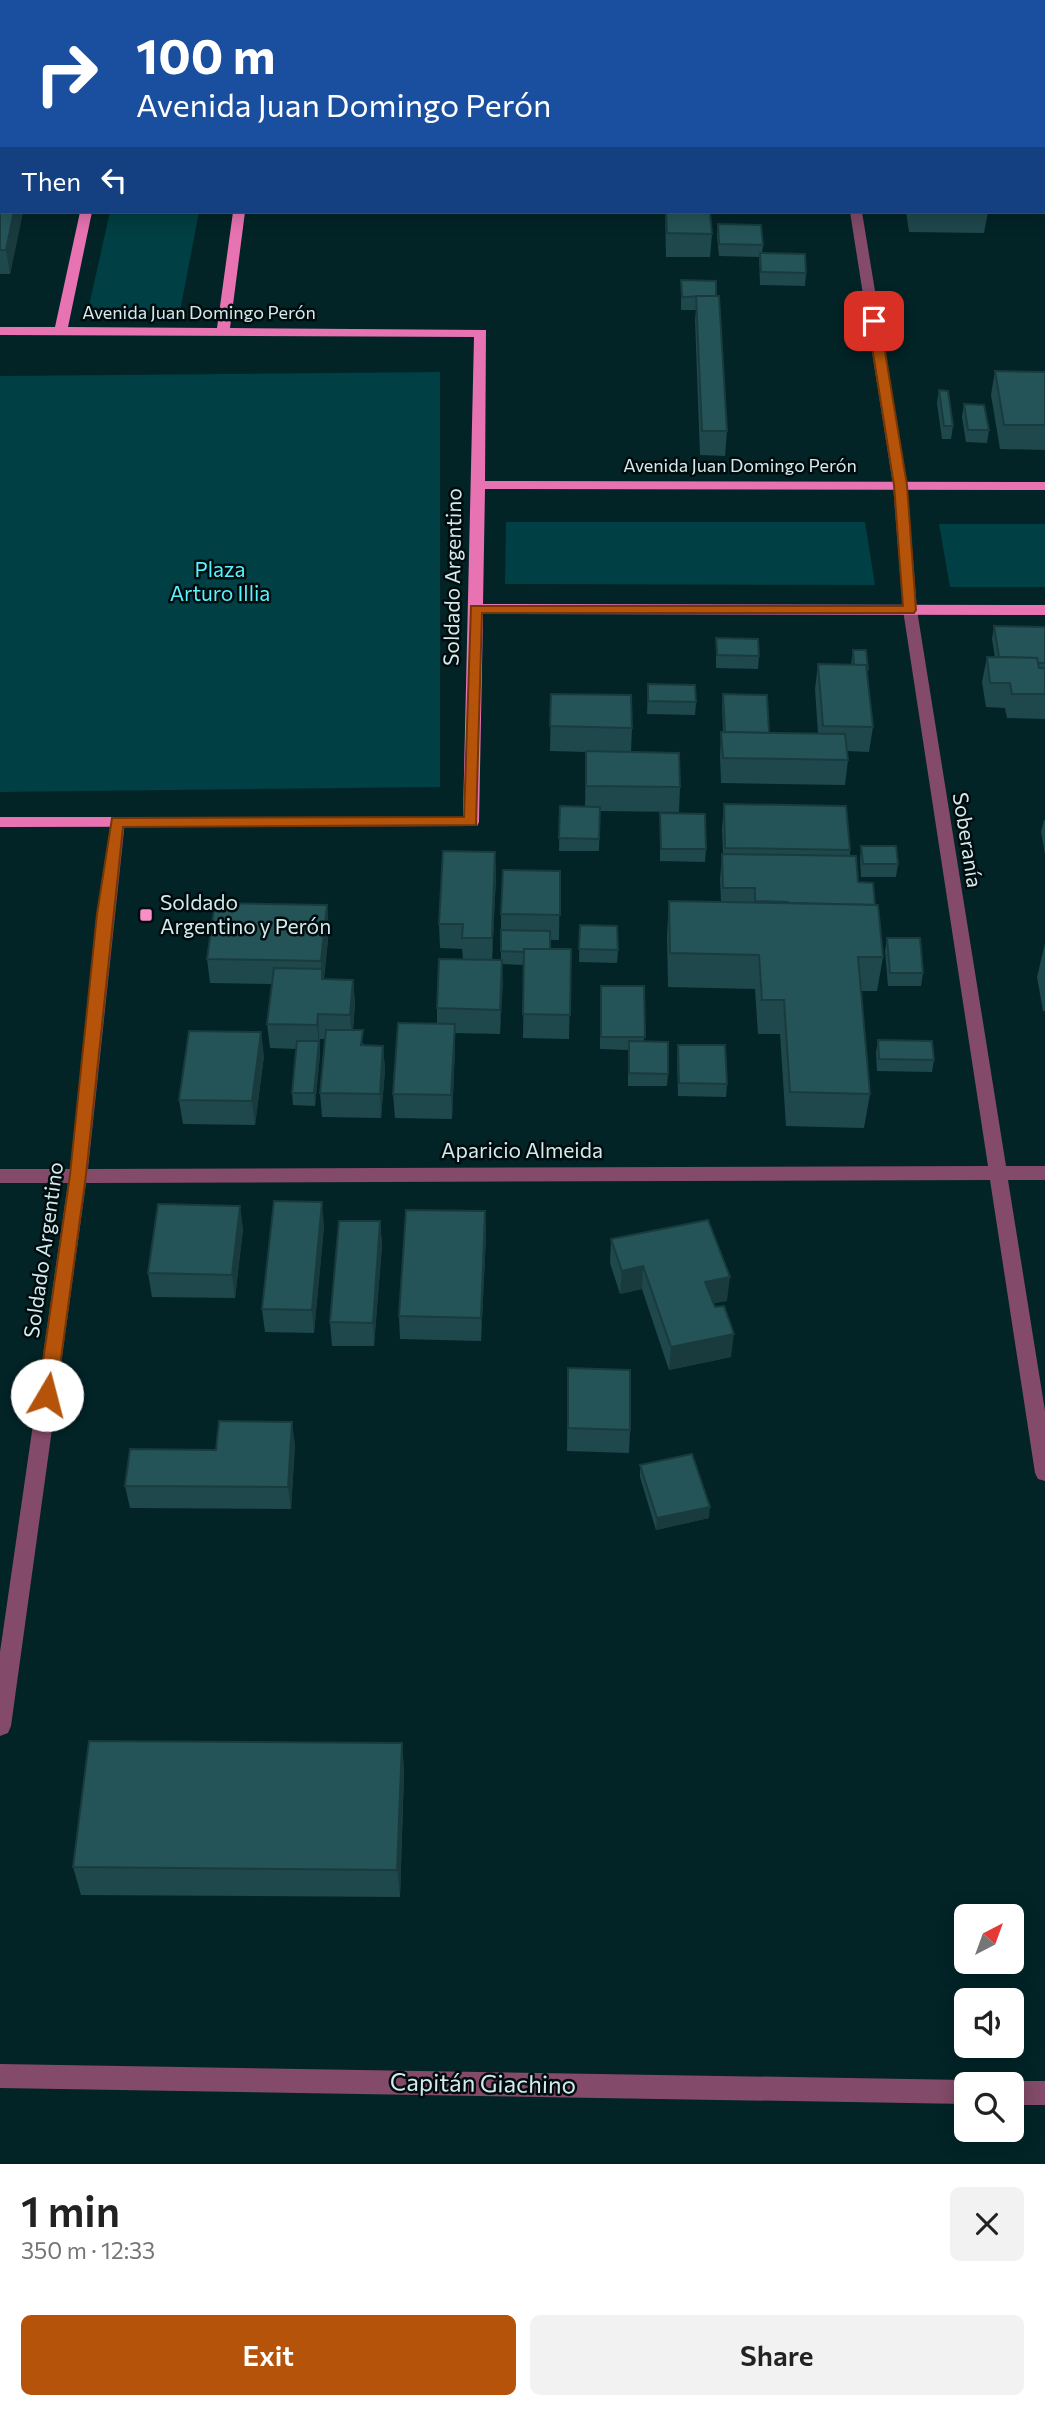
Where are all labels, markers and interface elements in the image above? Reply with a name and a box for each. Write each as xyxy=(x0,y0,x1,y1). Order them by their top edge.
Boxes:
text: 100 m xyxy=(136,24,275,84)
icon: right xyxy=(21,28,112,119)
text: Avenida Juan Domingo Perón xyxy=(136,84,551,124)
icon: left xyxy=(95,161,133,199)
text: Then xyxy=(21,165,81,196)
pin xyxy=(844,291,904,351)
street label: Avenida Juan Domingo Perón xyxy=(82,301,316,323)
icon: arrive xyxy=(855,302,893,340)
street label: Avenida Juan Domingo Perón xyxy=(623,454,857,476)
street label: Soldado Argentino xyxy=(437,488,466,666)
park label: Plaza Arturo Illia xyxy=(170,556,270,605)
street label: Soberanía xyxy=(949,790,988,889)
place label: Soldado Argentino y Perón xyxy=(160,889,331,938)
marker: Soldado Argentino y Perón xyxy=(138,907,154,923)
street label: Aparicio Almeida xyxy=(441,1137,603,1162)
street label: Soldado Argentino xyxy=(18,1160,67,1340)
position arrow xyxy=(10,1358,84,1432)
north arrow xyxy=(954,1904,1024,1974)
map controls xyxy=(954,1904,1024,2142)
button: sound xyxy=(954,1988,1024,2058)
street label: Capitán Giachino xyxy=(390,2066,576,2099)
button: search xyxy=(954,2072,1024,2142)
text: 1 min xyxy=(21,2184,120,2236)
button: close xyxy=(950,2187,1024,2261)
text: 350 m · 12:33 xyxy=(21,2236,155,2264)
button: Exit xyxy=(21,2315,516,2395)
button: Share xyxy=(530,2315,1024,2395)

